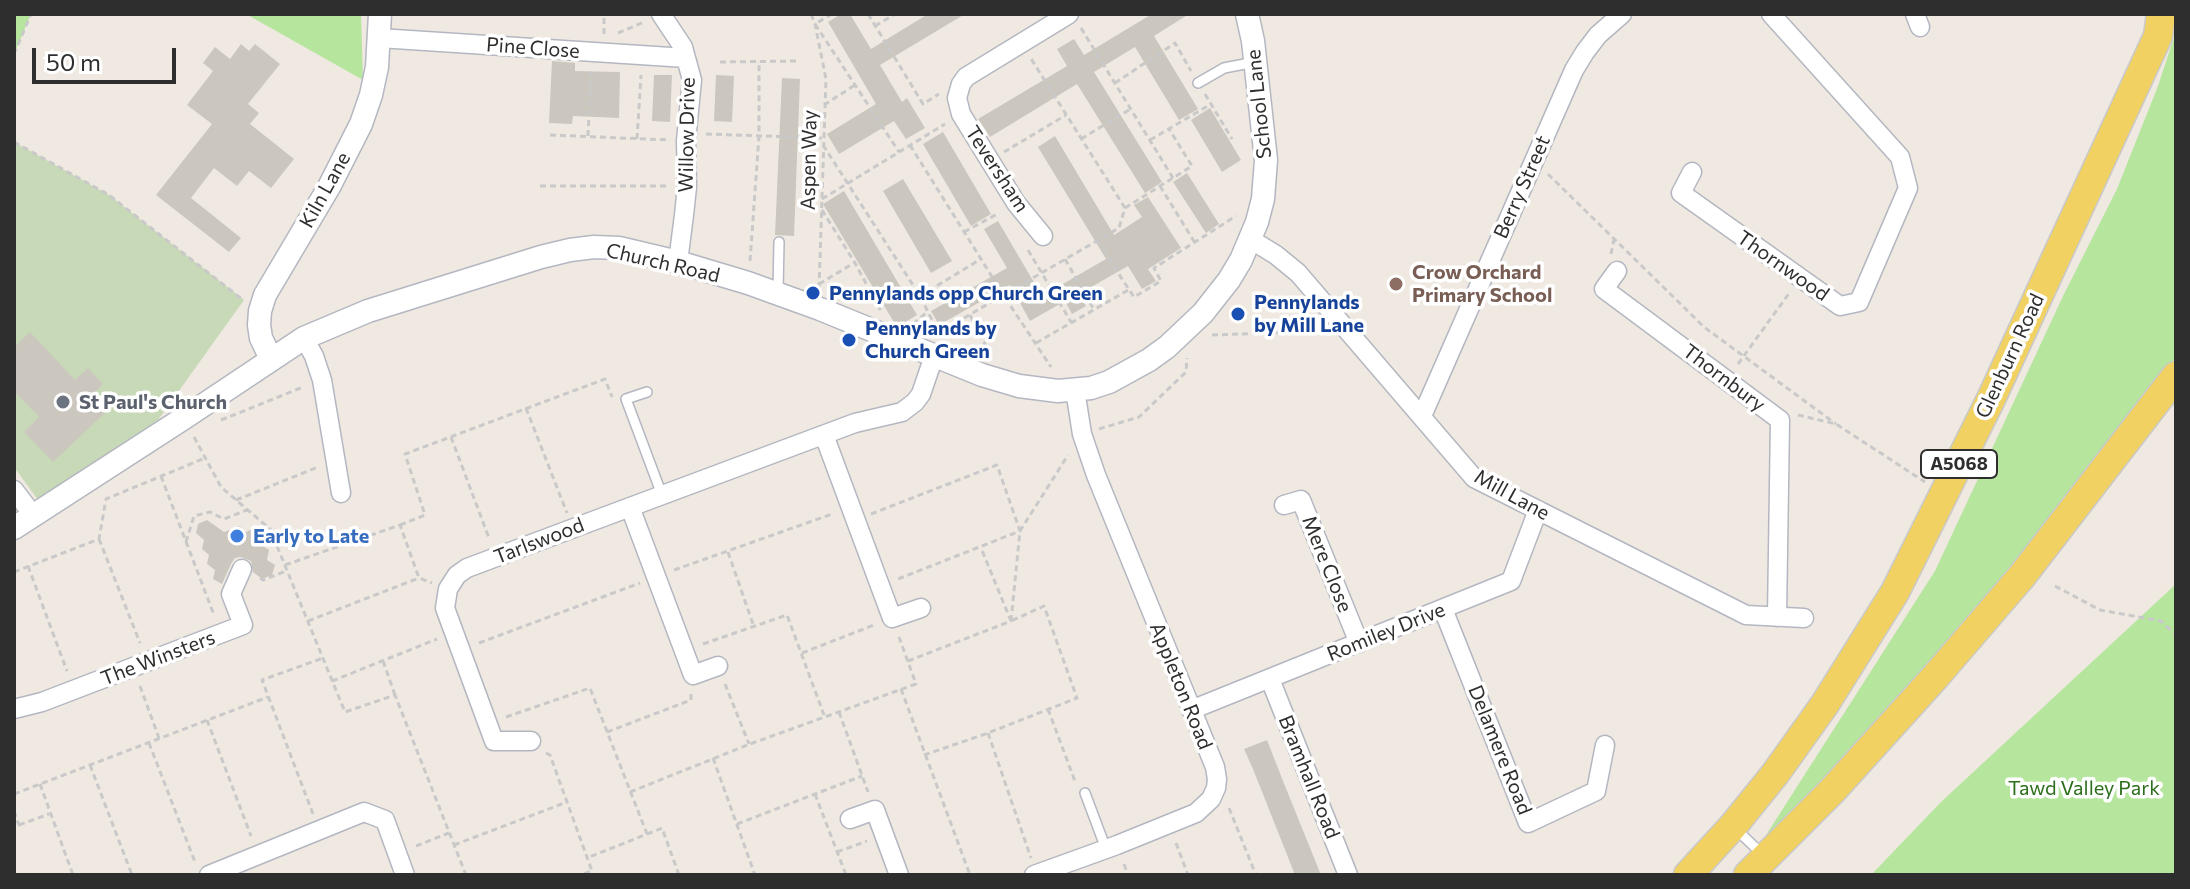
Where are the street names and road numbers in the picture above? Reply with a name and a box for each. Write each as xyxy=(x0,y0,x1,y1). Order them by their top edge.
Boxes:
street label: Pine Close xyxy=(485,33,581,63)
street label: School Lane xyxy=(1241,48,1277,160)
street label: Willow Drive xyxy=(674,77,700,193)
street label: Aspen Way xyxy=(796,110,822,210)
street label: Teversham xyxy=(960,121,1034,217)
street label: Berry Street xyxy=(1489,132,1555,242)
street label: Kiln Lane xyxy=(294,148,356,232)
street label: Thornwood xyxy=(1732,226,1834,306)
street label: Church Road xyxy=(604,238,722,288)
street label: Glenburn Road xyxy=(1971,290,2049,422)
street label: Thornbury xyxy=(1678,339,1770,417)
road number: A5068 xyxy=(1921,450,1997,478)
street label: Mill Lane xyxy=(1470,465,1554,525)
street label: Mere Close xyxy=(1297,512,1357,616)
street label: Tarlswood xyxy=(491,513,587,569)
street label: Romiley Drive xyxy=(1323,597,1449,667)
street label: Appleton Road xyxy=(1145,619,1217,753)
street label: The Winsters xyxy=(98,625,218,691)
street label: Delamere Road xyxy=(1463,682,1537,818)
street label: Bramhall Road xyxy=(1273,712,1345,842)

